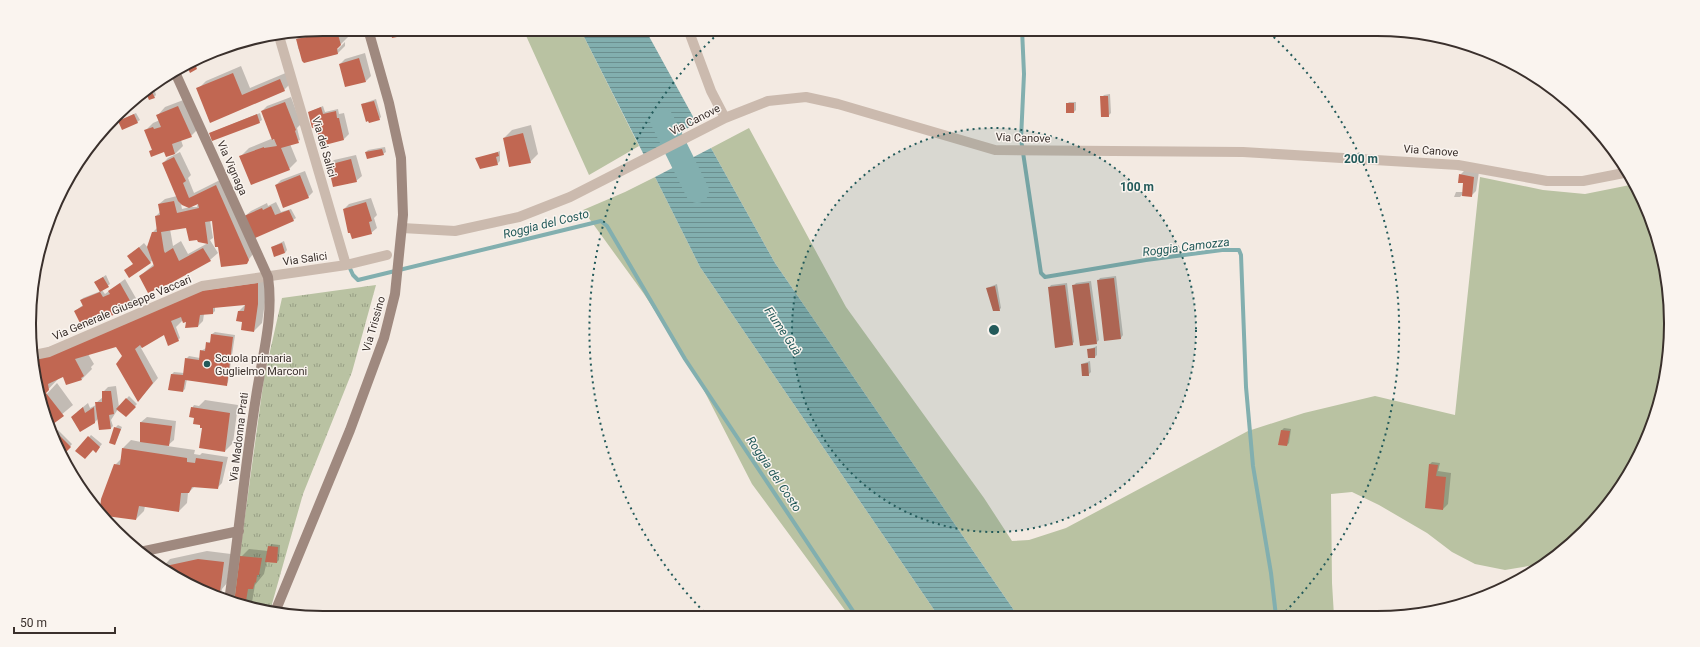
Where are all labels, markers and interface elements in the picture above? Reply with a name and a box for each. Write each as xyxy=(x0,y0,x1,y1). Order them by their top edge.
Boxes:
street label: Via Canove xyxy=(668,102,723,138)
street label: Via dei Salici xyxy=(309,115,339,179)
street label: Via Canove xyxy=(995,131,1051,145)
street label: Via Vignaga xyxy=(214,139,250,197)
street label: Via Canove xyxy=(1403,143,1459,159)
text: 200 m xyxy=(1344,152,1378,166)
text: 100 m xyxy=(1120,180,1154,194)
water label: Roggia del Costo xyxy=(502,206,591,241)
water label: Roggia Camozza xyxy=(1142,235,1230,259)
street label: Via Salici xyxy=(282,249,328,269)
street label: Via Generale Giuseppe Vaccari xyxy=(51,273,193,343)
street label: Via Trissino xyxy=(360,295,388,353)
water label: Fiume Guà xyxy=(762,304,804,358)
centre of rings xyxy=(987,323,1001,337)
place label: Scuola primaria Guglielmo Marconi xyxy=(215,352,307,378)
marker: Scuola primaria Guglielmo Marconi xyxy=(202,359,212,369)
street label: Via Madonna Prati xyxy=(227,392,251,482)
water label: Roggia del Costo xyxy=(744,434,805,515)
scale bar xyxy=(14,609,115,635)
text: 50 m xyxy=(20,616,47,630)

